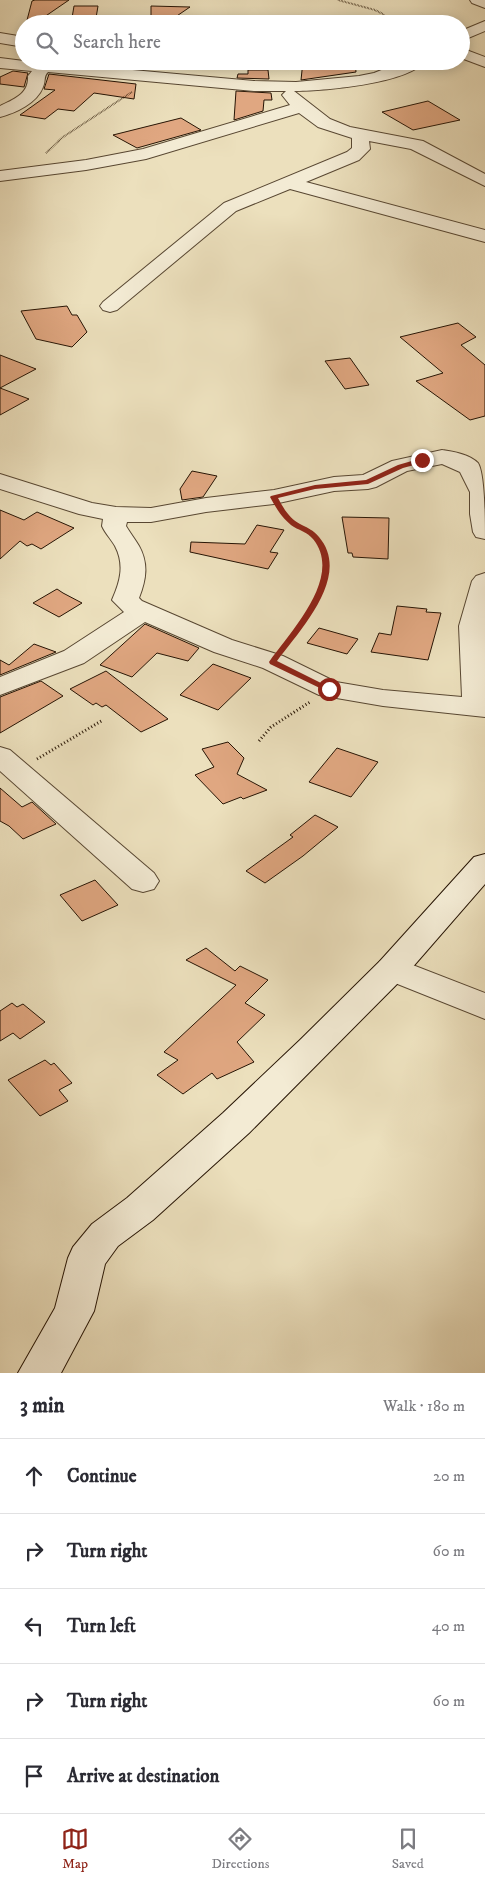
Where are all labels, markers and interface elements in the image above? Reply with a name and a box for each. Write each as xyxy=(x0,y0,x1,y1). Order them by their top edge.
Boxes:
search box xyxy=(15,15,470,70)
icon: search xyxy=(33,29,61,57)
text: Search here xyxy=(73,31,161,54)
route end xyxy=(411,449,434,472)
route start xyxy=(318,678,341,701)
text: 3 min xyxy=(20,1393,65,1419)
text: Walk · 180 m xyxy=(383,1396,465,1416)
icon: ahead xyxy=(20,1462,48,1490)
text: Continue xyxy=(67,1465,137,1488)
text: 20 m xyxy=(433,1466,465,1486)
icon: right xyxy=(20,1537,48,1565)
text: Turn right xyxy=(67,1540,147,1563)
text: 60 m xyxy=(433,1541,465,1561)
icon: left xyxy=(20,1612,48,1640)
text: Turn left xyxy=(67,1615,136,1638)
text: 40 m xyxy=(432,1616,465,1636)
icon: right xyxy=(20,1687,48,1715)
text: Turn right xyxy=(67,1690,147,1713)
text: 60 m xyxy=(433,1691,465,1711)
icon: arrive xyxy=(20,1762,48,1790)
text: Arrive at destination xyxy=(67,1765,219,1788)
tab: Map xyxy=(61,1825,89,1873)
tab: Directions xyxy=(211,1825,269,1873)
tab: Saved xyxy=(392,1825,424,1873)

